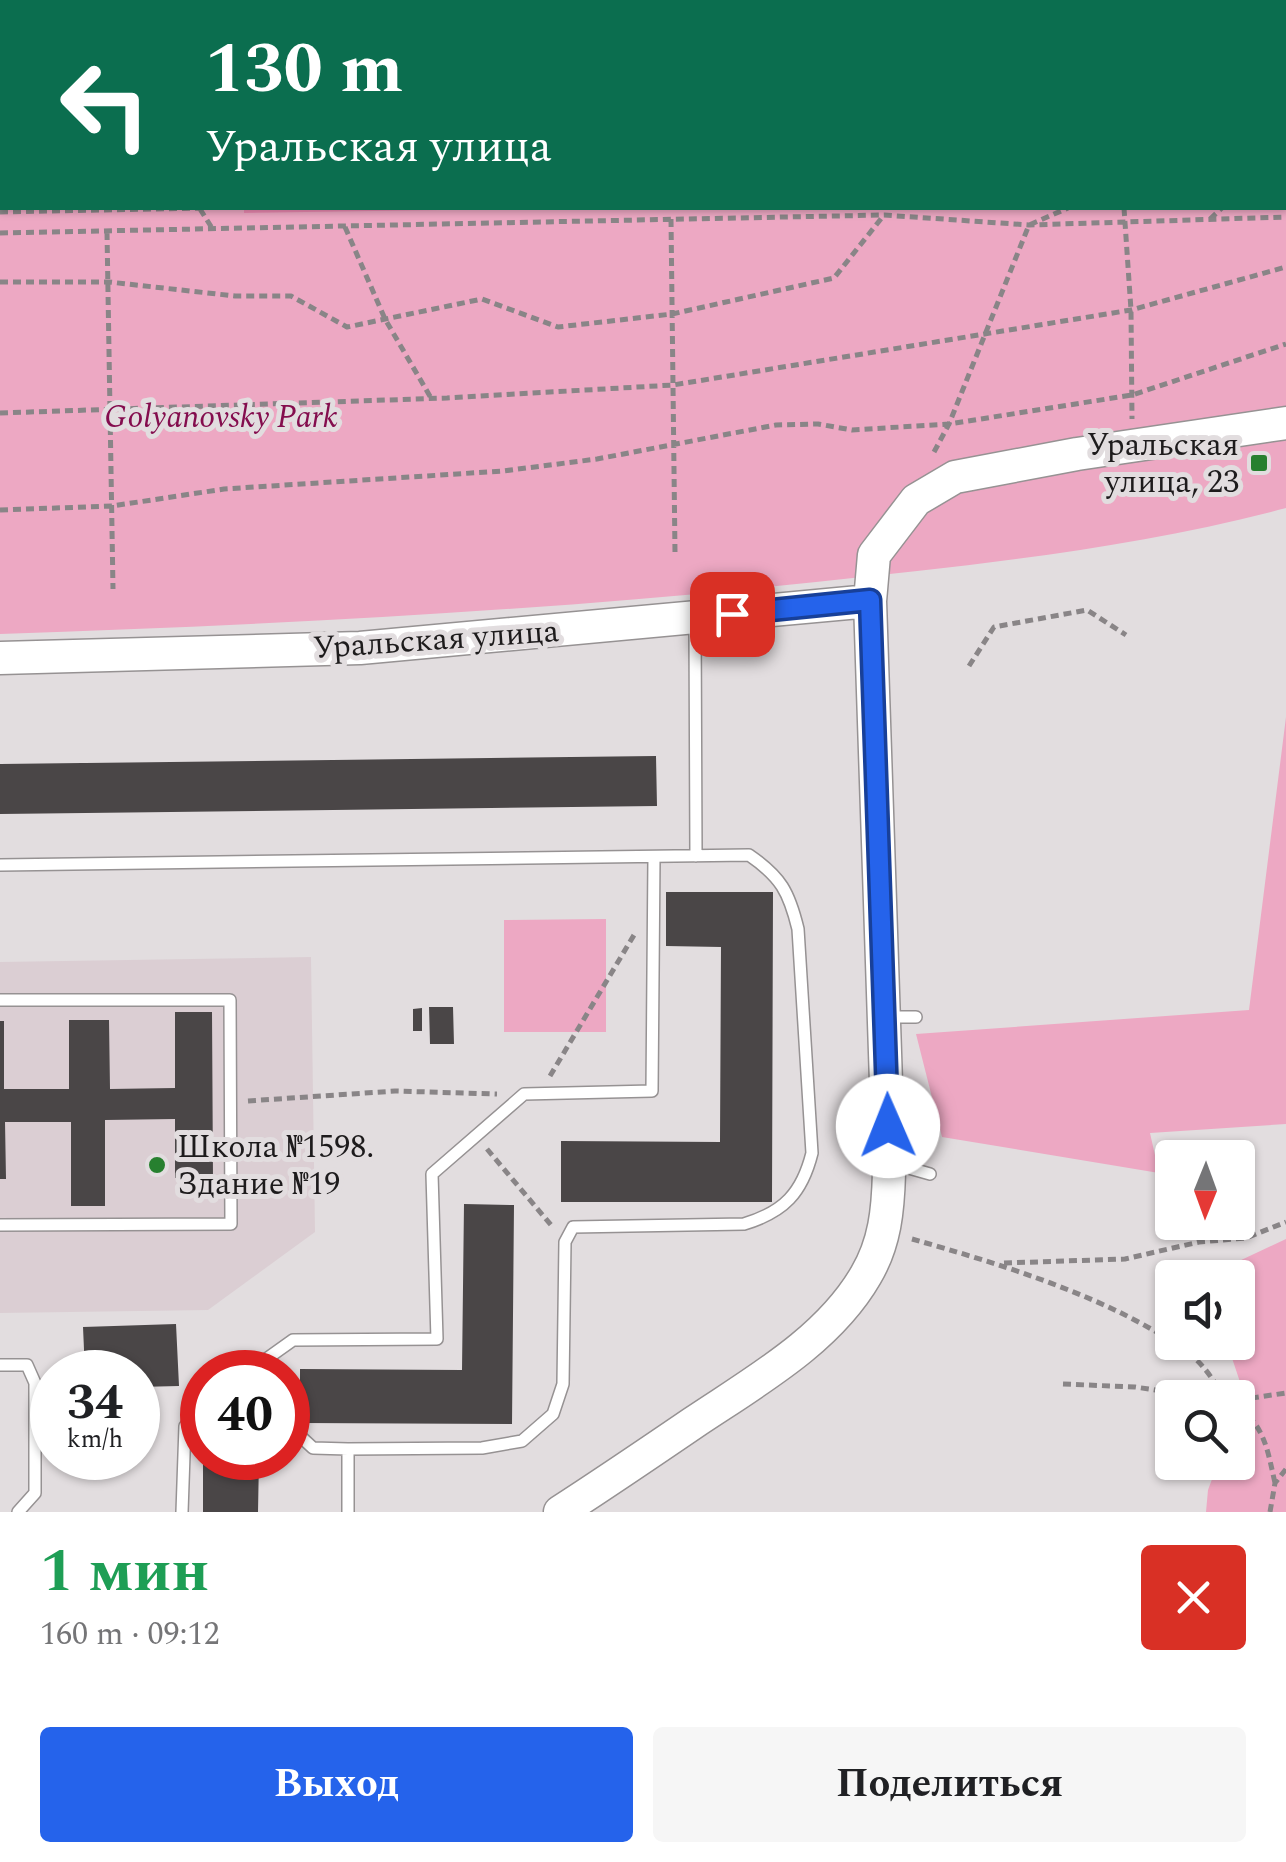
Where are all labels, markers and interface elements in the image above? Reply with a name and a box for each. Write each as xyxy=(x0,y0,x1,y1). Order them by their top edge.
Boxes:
text: 130 m xyxy=(205,17,403,123)
icon: left xyxy=(40,40,170,170)
text: Уральская улица xyxy=(205,113,552,182)
park label: Golyanovsky Park xyxy=(104,393,338,442)
place label: Уральская улица, 23 xyxy=(1087,421,1239,507)
marker: Уральская улица, 23 xyxy=(1248,452,1270,474)
pin xyxy=(690,572,775,657)
icon: arrive xyxy=(705,587,760,642)
street label: Уральская улица xyxy=(311,607,561,673)
position arrow xyxy=(836,1074,940,1178)
place label: Школа №1598. Здание №19 xyxy=(177,1123,374,1209)
north arrow xyxy=(1155,1140,1255,1240)
map controls xyxy=(1155,1140,1255,1480)
marker: Школа №1598. Здание №19 xyxy=(146,1154,168,1176)
button: sound xyxy=(1155,1260,1255,1360)
speed limit sign: 40 xyxy=(180,1350,310,1480)
text: 34 xyxy=(67,1365,123,1441)
button: search xyxy=(1155,1380,1255,1480)
text: km/h xyxy=(67,1421,123,1459)
text: 1 мин xyxy=(40,1526,209,1618)
button: close xyxy=(1141,1545,1246,1650)
text: 160 m · 09:12 xyxy=(40,1610,220,1659)
button: Выход xyxy=(40,1727,633,1842)
button: Поделиться xyxy=(653,1727,1246,1842)

